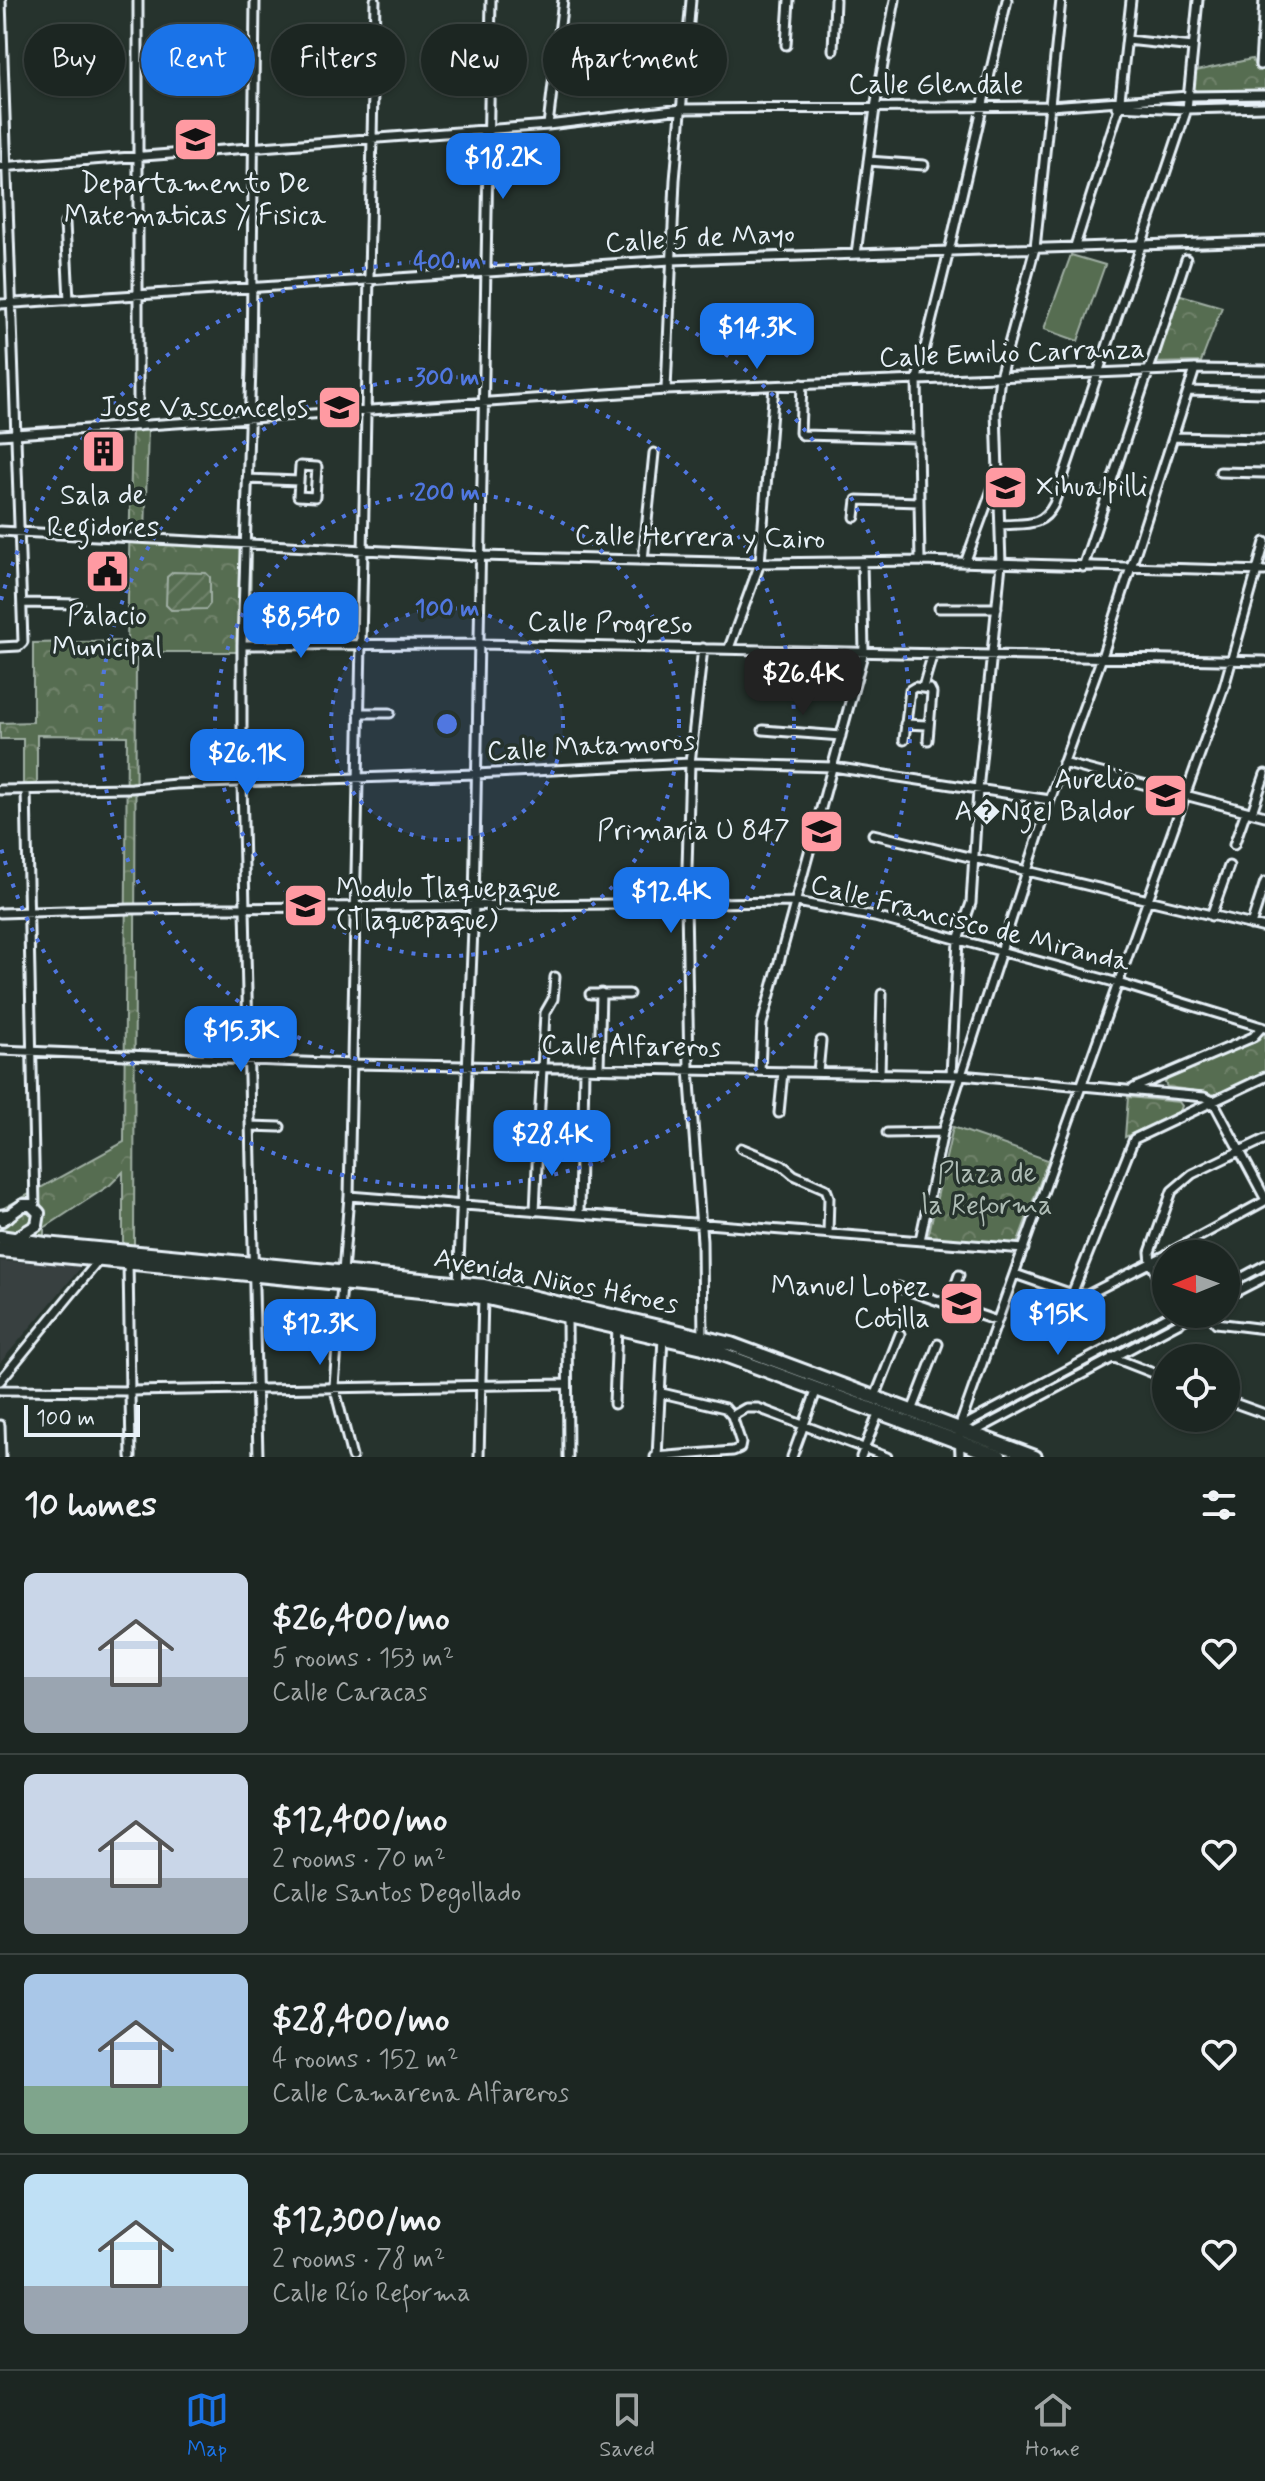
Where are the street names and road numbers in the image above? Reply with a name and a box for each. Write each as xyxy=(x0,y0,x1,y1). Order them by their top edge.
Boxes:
street label: Calle Glendale xyxy=(849,67,1023,104)
street label: Calle 5 de Mayo xyxy=(604,216,796,262)
street label: Calle Emilio Carranza xyxy=(878,331,1146,377)
street label: Calle Herrera y Cairo xyxy=(574,517,826,559)
street label: Calle Progreso xyxy=(527,604,693,644)
street label: Calle Matamoros xyxy=(486,723,696,771)
street label: Calle Francisco de Miranda xyxy=(806,866,1134,982)
street label: Calle Alfareros xyxy=(541,1027,721,1067)
street label: Avenida Niños Héroes xyxy=(431,1240,681,1324)

